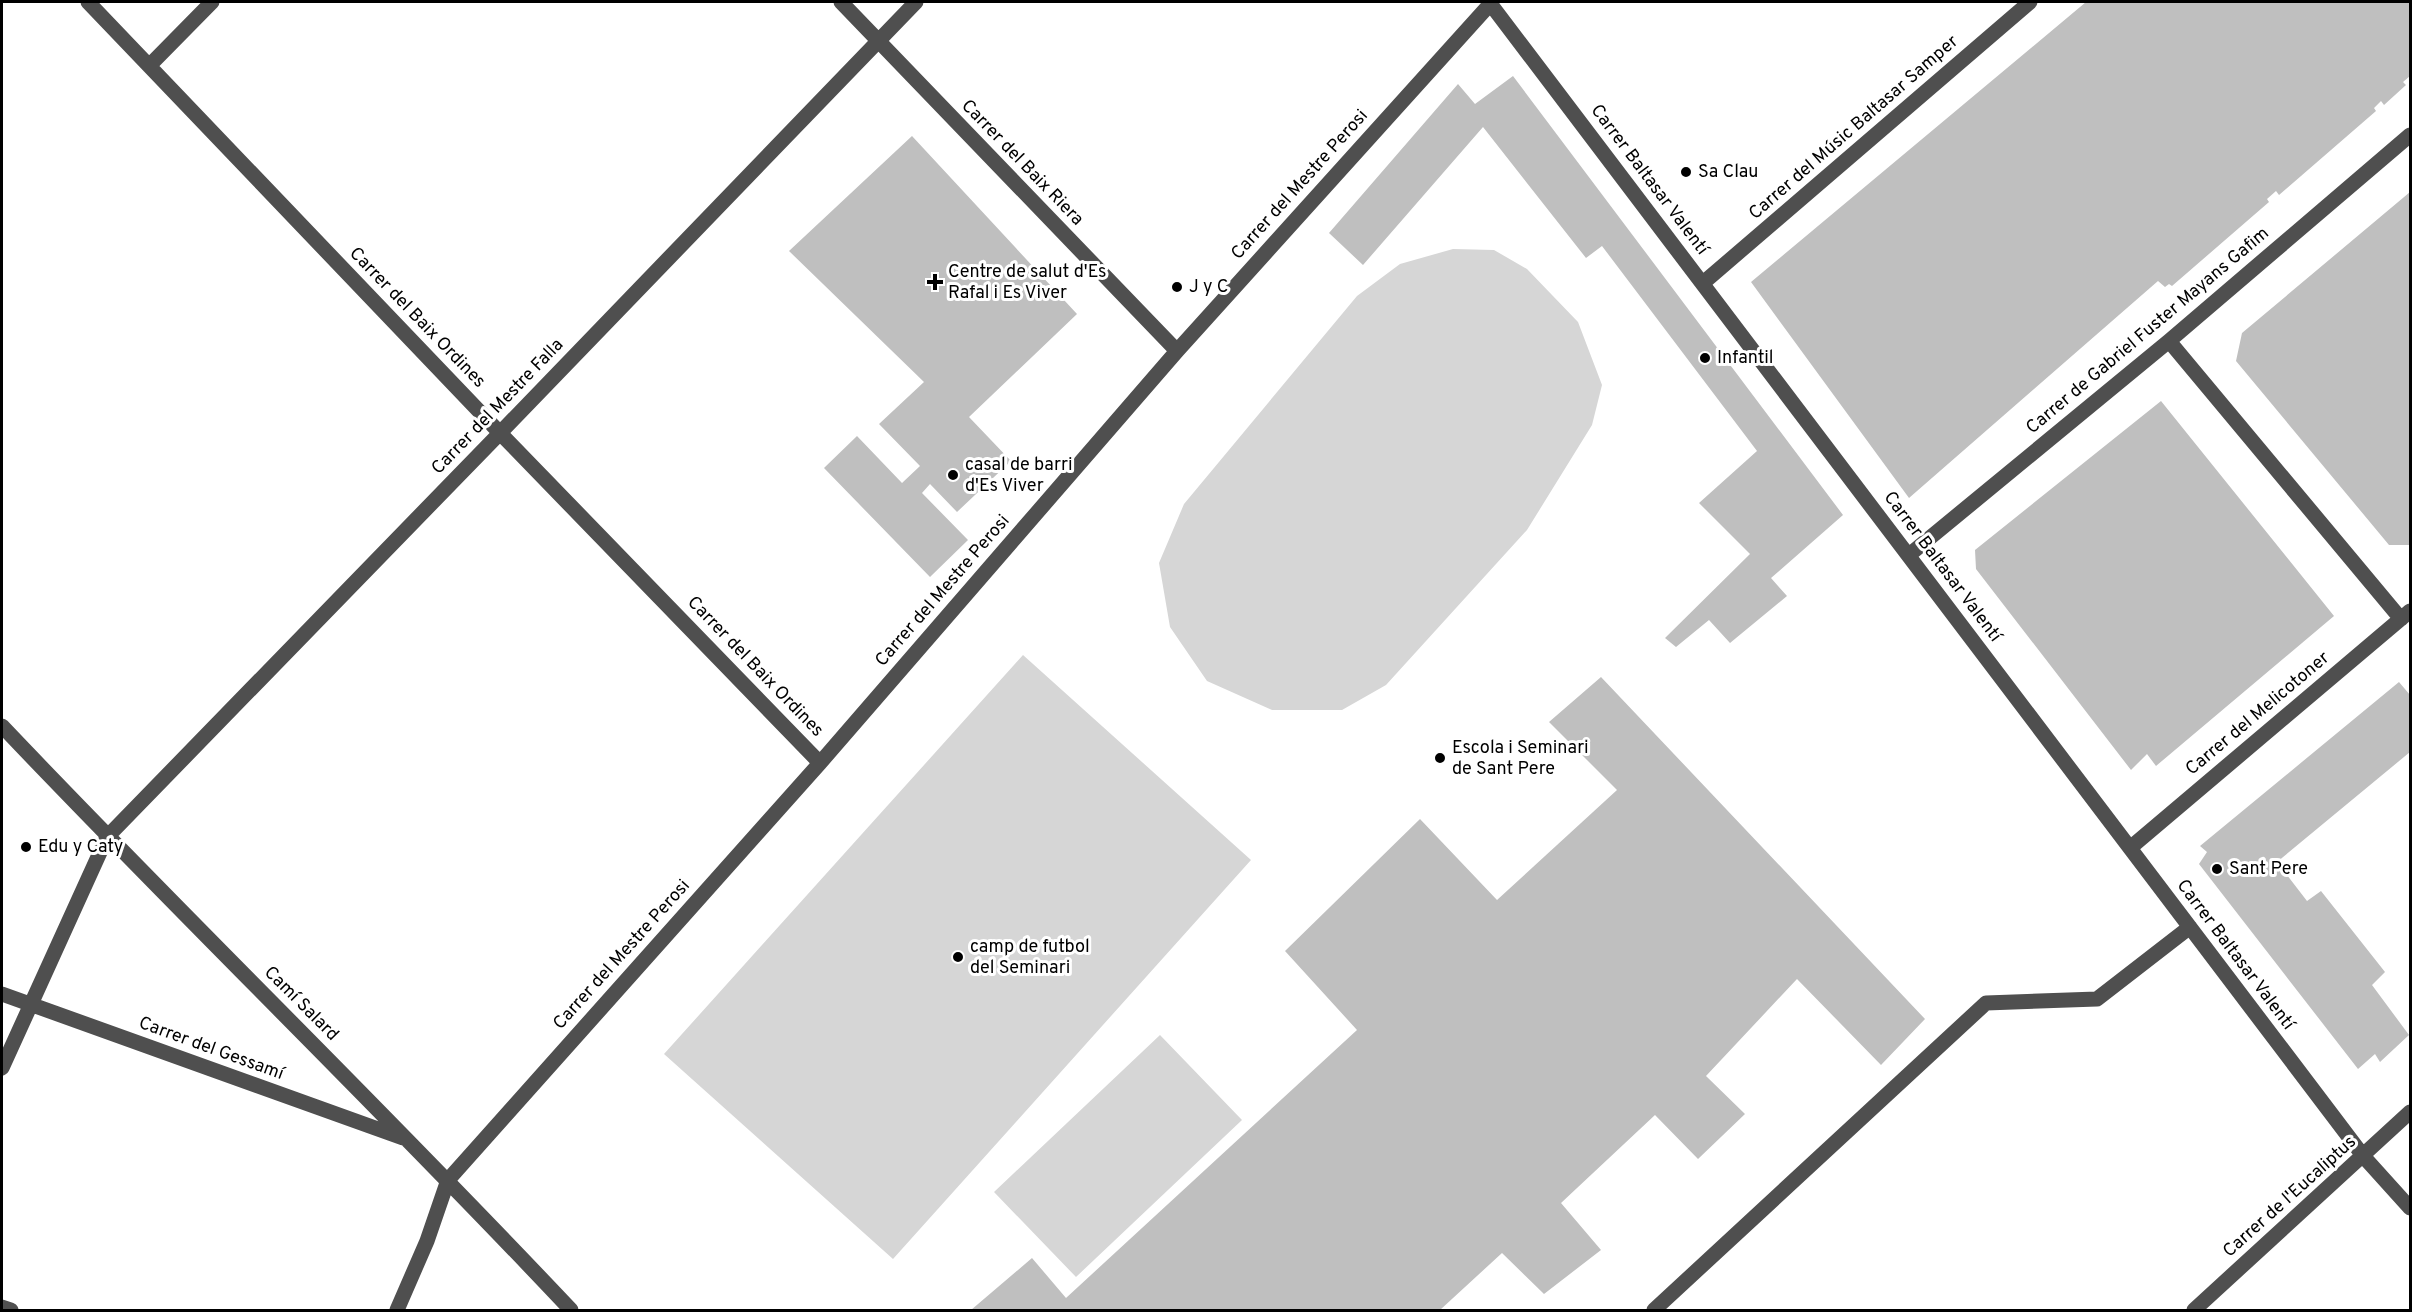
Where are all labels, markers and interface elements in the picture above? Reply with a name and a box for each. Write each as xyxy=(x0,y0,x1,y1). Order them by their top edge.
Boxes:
street label: Carrer del Músic Baltasar Samper xyxy=(1744,31,1964,225)
street label: Carrer del Baix Riera xyxy=(956,95,1088,231)
street label: Carrer Baltasar Valentí xyxy=(1585,100,1714,261)
street label: Carrer del Mestre Perosi xyxy=(1226,105,1374,265)
place label: Sa Clau xyxy=(1698,161,1758,184)
marker: Sa Clau xyxy=(1679,165,1693,179)
street label: Carrer de Gabriel Fuster Mayans Gafim xyxy=(2022,222,2274,440)
street label: Carrer del Baix Ordines xyxy=(344,243,490,393)
place label: Centre de salut d'Es Rafal i Es Viver xyxy=(948,261,1107,305)
marker: Centre de salut d'Es Rafal i Es Viver xyxy=(926,273,944,291)
place label: J y C xyxy=(1189,276,1228,299)
marker: J y C xyxy=(1170,280,1184,294)
street label: Carrer del Mestre Falla xyxy=(427,334,569,480)
place label: Infantil xyxy=(1717,347,1773,370)
marker: Infantil xyxy=(1698,351,1712,365)
place label: casal de barri d'Es Viver xyxy=(965,454,1072,498)
marker: casal de barri d'Es Viver xyxy=(946,468,960,482)
street label: Carrer Baltasar Valentí xyxy=(1878,487,2007,648)
street label: Carrer del Mestre Perosi xyxy=(871,510,1015,672)
street label: Carrer del Baix Ordines xyxy=(682,592,828,742)
street label: Carrer del Melicotoner xyxy=(2181,647,2335,781)
place label: Escola i Seminari de Sant Pere xyxy=(1452,737,1589,781)
marker: Escola i Seminari de Sant Pere xyxy=(1433,751,1447,765)
place label: Edu y Caty xyxy=(38,836,123,859)
marker: Edu y Caty xyxy=(19,840,33,854)
place label: Sant Pere xyxy=(2229,858,2308,881)
marker: Sant Pere xyxy=(2210,862,2224,876)
street label: Carrer del Mestre Perosi xyxy=(548,875,696,1035)
street label: Carrer Baltasar Valentí xyxy=(2171,875,2300,1036)
place label: camp de futbol del Seminari xyxy=(970,936,1090,980)
marker: camp de futbol del Seminari xyxy=(951,950,965,964)
street label: Camí Salard xyxy=(259,962,343,1046)
street label: Carrer del Gessamí xyxy=(135,1012,288,1086)
street label: Carrer de l'Eucaliptus xyxy=(2218,1131,2362,1263)

